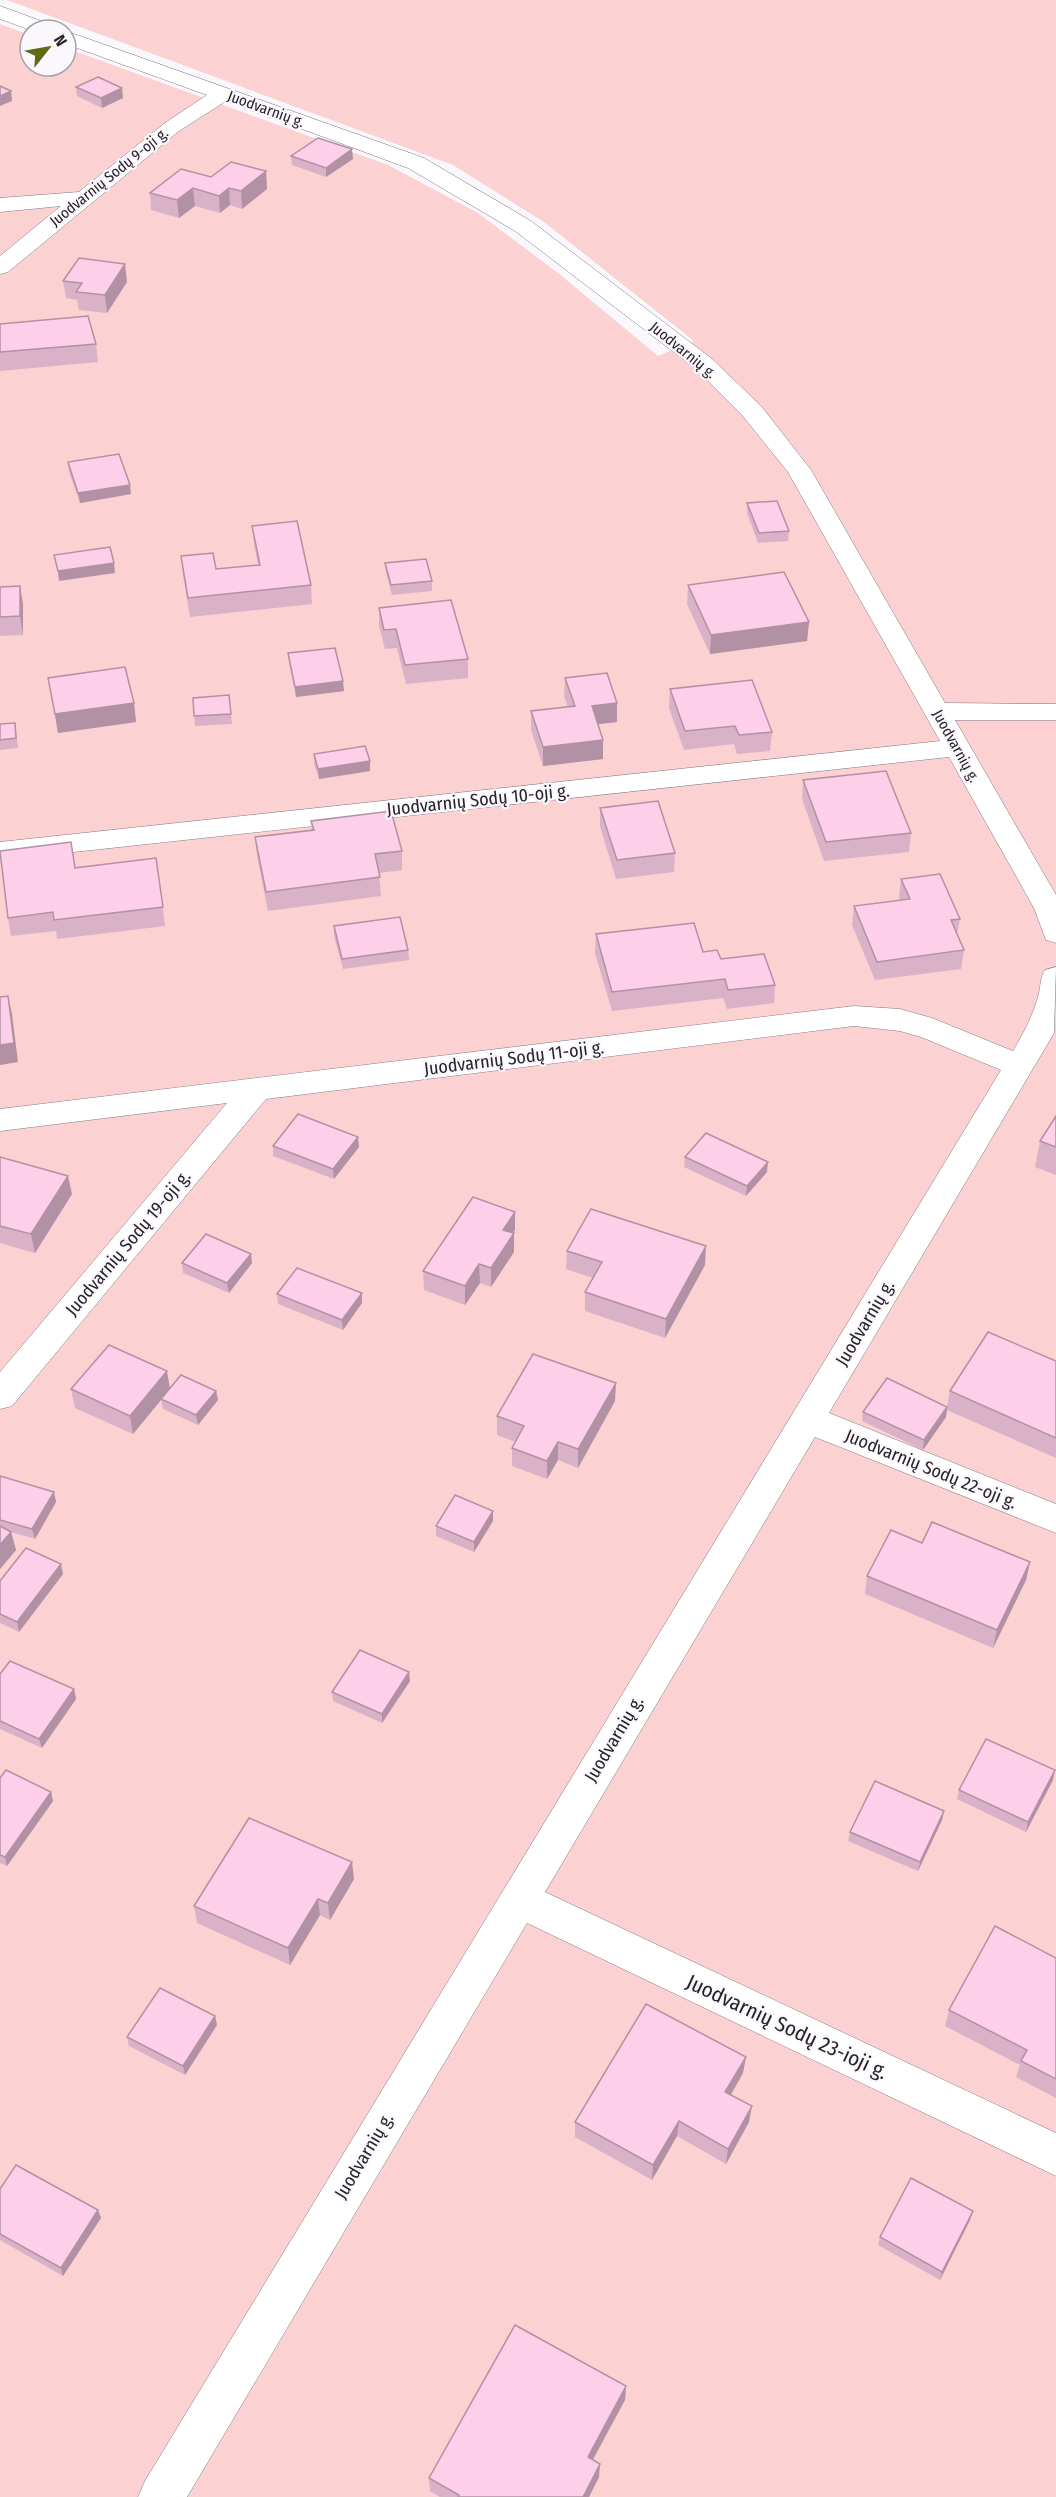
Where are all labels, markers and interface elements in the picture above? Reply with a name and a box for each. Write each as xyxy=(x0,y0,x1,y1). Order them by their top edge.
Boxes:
north arrow xyxy=(18,18,78,78)
text: N xyxy=(50,32,71,50)
street label: Juodvarnių g. xyxy=(225,87,307,131)
street label: Juodvarnių Sodų 9-oji g. xyxy=(46,124,172,230)
street label: Juodvarnių g. xyxy=(646,318,720,382)
street label: Juodvarnių g. xyxy=(929,707,983,785)
street label: Juodvarnių Sodų 10-oji g. xyxy=(385,779,571,821)
street label: Juodvarnių Sodų 11-oji g. xyxy=(423,1036,605,1080)
street label: Juodvarnių Sodų 19-oji g. xyxy=(61,1166,195,1320)
street label: Juodvarnių g. xyxy=(831,1276,899,1370)
street label: Juodvarnių Sodų 22-oji g. xyxy=(842,1424,1020,1514)
street label: Juodvarnių g. xyxy=(580,1692,648,1786)
street label: Juodvarnių Sodų 23-ioji g. xyxy=(682,1969,892,2085)
street label: Juodvarnių g. xyxy=(330,2109,398,2203)

